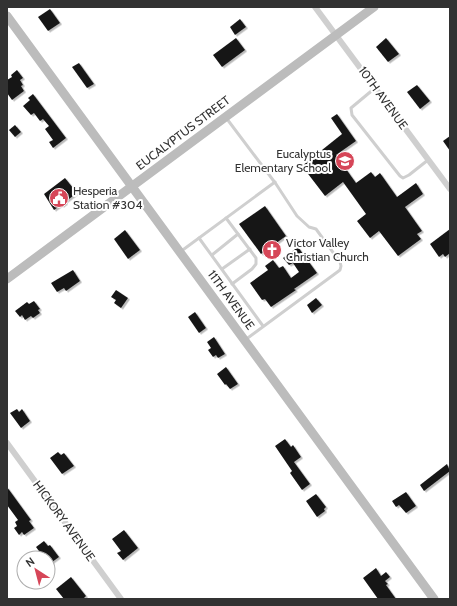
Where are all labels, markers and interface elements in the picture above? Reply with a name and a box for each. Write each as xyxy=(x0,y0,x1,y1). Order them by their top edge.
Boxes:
street label: 10TH AVENUE xyxy=(356,63,411,132)
street label: EUCALYPTUS STREET xyxy=(133,92,233,173)
place label: Eucalyptus Elementary School xyxy=(235,146,331,175)
school or university icon: Eucalyptus Elementary School xyxy=(334,150,356,172)
place label: Hesperia Station #304 xyxy=(73,183,142,212)
public building icon: Hesperia Station #304 xyxy=(48,187,70,209)
place label: Victor Valley Christian Church xyxy=(286,235,369,264)
church icon: Victor Valley Christian Church xyxy=(261,239,283,261)
street label: 11TH AVENUE xyxy=(205,267,258,333)
street label: HICKORY AVENUE xyxy=(30,478,98,564)
north arrow xyxy=(16,550,56,590)

